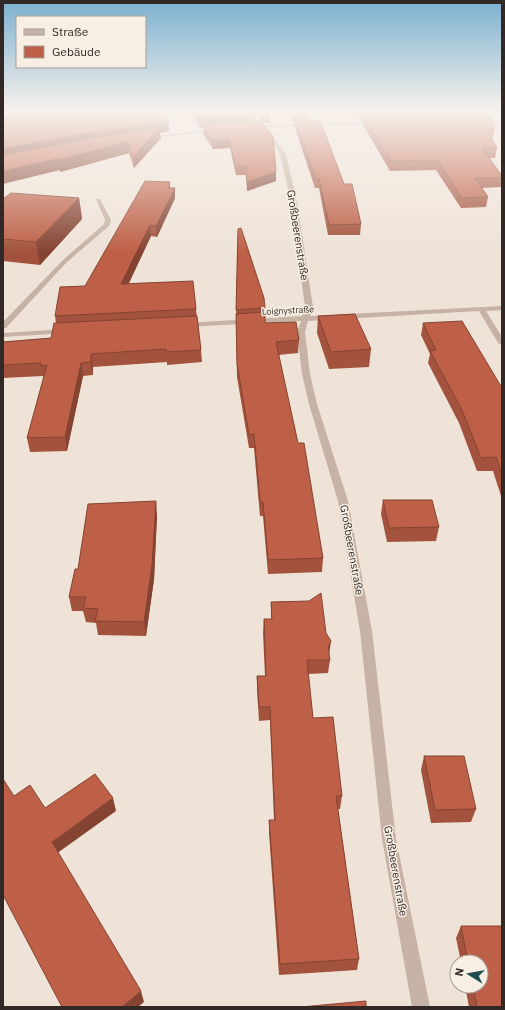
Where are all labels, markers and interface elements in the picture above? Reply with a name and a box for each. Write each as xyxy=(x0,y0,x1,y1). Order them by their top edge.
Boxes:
legend xyxy=(16,16,146,68)
text: Straße xyxy=(52,24,89,39)
text: Gebäude xyxy=(52,44,101,59)
street label: Großbeerenstraße xyxy=(284,189,312,281)
street label: Loignystraße xyxy=(262,303,314,317)
street label: Großbeerenstraße xyxy=(337,504,367,596)
street label: Großbeerenstraße xyxy=(381,825,411,917)
north arrow xyxy=(449,954,489,994)
text: N xyxy=(452,967,467,977)

